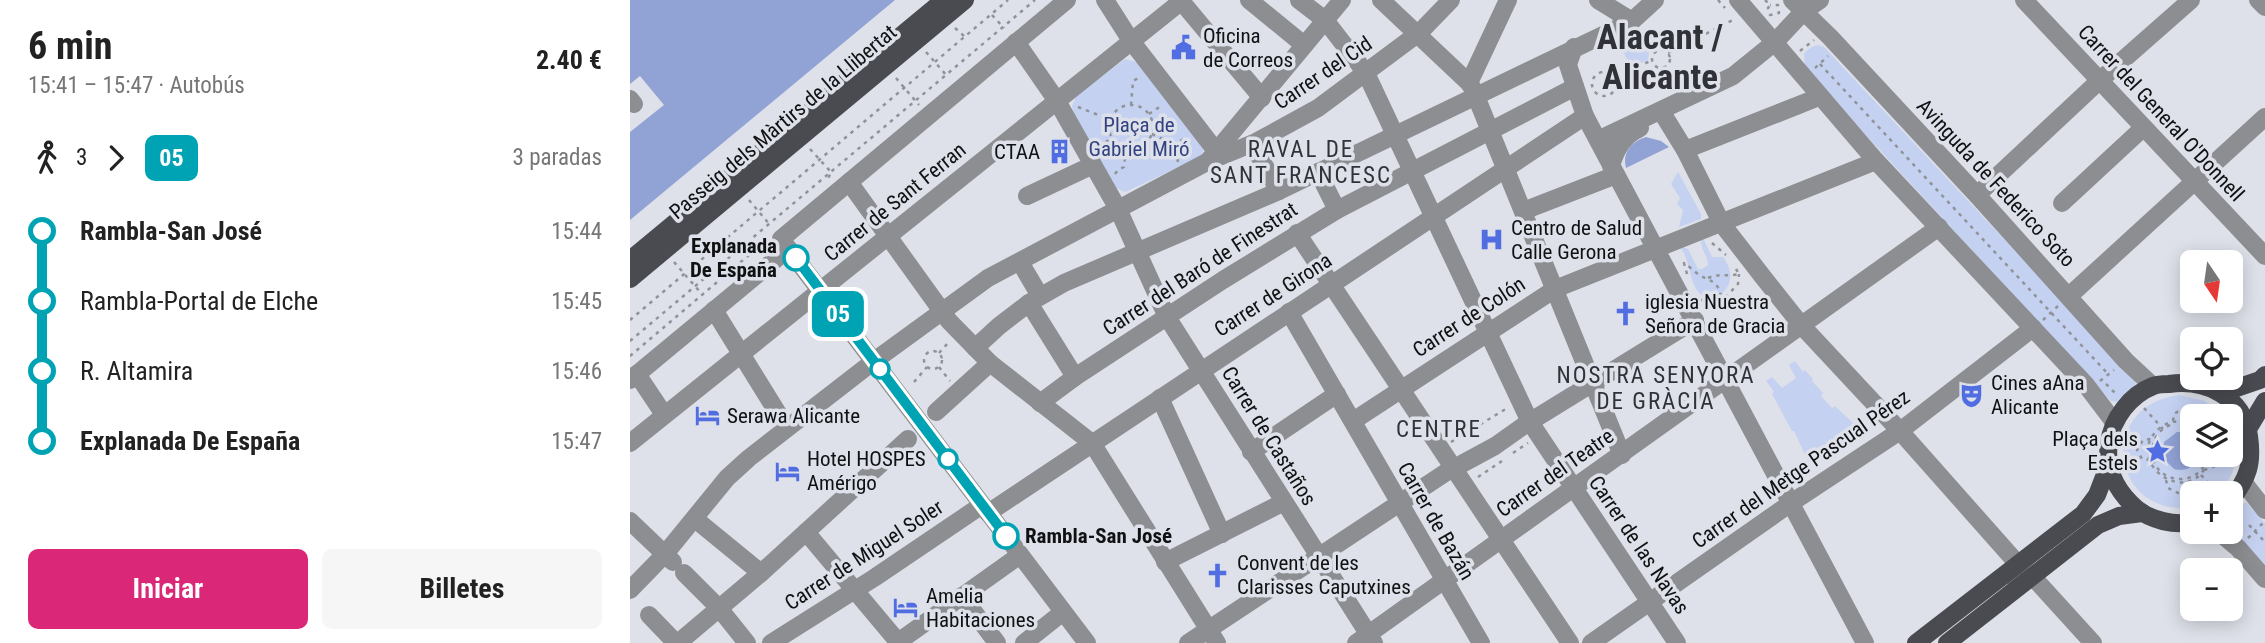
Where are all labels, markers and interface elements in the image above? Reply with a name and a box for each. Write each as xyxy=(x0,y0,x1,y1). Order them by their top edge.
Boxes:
district label: Alacant / Alicante xyxy=(1597,17,1723,98)
street label: Passeig dels Màrtirs de la Llibertat xyxy=(665,20,901,224)
street label: Carrer del General O'Donnell xyxy=(2073,20,2249,206)
text: 6 min xyxy=(28,24,112,68)
place label: Oficina de Correos xyxy=(1203,24,1293,72)
street label: Carrer del Cid xyxy=(1270,32,1376,114)
public building icon: Oficina de Correos xyxy=(1169,34,1197,62)
text: 2.40 € xyxy=(536,45,602,75)
text: 15:41 – 15:47 · Autobús xyxy=(28,72,245,99)
street label: Avinguda de Federico Soto xyxy=(1912,94,2080,272)
park label: Plaça de Gabriel Miró xyxy=(1089,113,1189,161)
district label: RAVAL DE SANT FRANCESC xyxy=(1210,136,1392,189)
street label: Carrer de Sant Ferran xyxy=(819,138,971,266)
building icon: CTAA xyxy=(1046,138,1074,166)
icon: walk xyxy=(28,139,66,177)
icon: forward xyxy=(97,139,135,177)
place label: CTAA xyxy=(994,140,1040,164)
text: 3 xyxy=(76,144,87,171)
text: 05 xyxy=(159,144,184,172)
text: 3 paradas xyxy=(513,144,602,171)
street label: Carrer del Baró de Finestrat xyxy=(1098,197,1302,341)
text: Rambla-San José xyxy=(80,216,262,246)
place label: Centro de Salud Calle Gerona xyxy=(1511,216,1642,264)
text: 15:44 xyxy=(551,218,602,245)
hospital icon: Centro de Salud Calle Gerona xyxy=(1477,226,1505,254)
place label: Explanada De España xyxy=(690,234,777,282)
marker: Explanada De España xyxy=(783,245,809,271)
street label: Carrer de Girona xyxy=(1210,248,1336,342)
north arrow xyxy=(2180,250,2244,313)
map controls xyxy=(2180,250,2243,621)
street label: Carrer de Colón xyxy=(1409,272,1529,362)
text: Rambla-Portal de Elche xyxy=(80,286,318,316)
text: 15:45 xyxy=(551,288,602,315)
place label: iglesia Nuestra Señora de Gracia xyxy=(1645,290,1785,338)
line badge: 05 xyxy=(806,291,870,337)
text: 05 xyxy=(826,300,850,328)
church icon: iglesia Nuestra Señora de Gracia xyxy=(1611,300,1639,328)
button: locate xyxy=(2180,327,2243,390)
text: R. Altamira xyxy=(80,356,193,386)
text: 15:46 xyxy=(551,358,602,385)
unlabelled marker xyxy=(870,359,890,379)
street label: Carrer de Castaños xyxy=(1217,362,1321,510)
district label: NOSTRA SENYORA DE GRÀCIA xyxy=(1556,362,1756,415)
place label: Cines aAna Alicante xyxy=(1991,371,2085,419)
theatre icon: Cines aAna Alicante xyxy=(1957,381,1985,409)
street label: Carrer del Metge Pascual Pérez xyxy=(1688,385,1914,553)
hotel icon: Serawa Alicante xyxy=(693,402,721,430)
place label: Serawa Alicante xyxy=(727,404,860,428)
button: layers xyxy=(2180,404,2243,467)
district label: CENTRE xyxy=(1396,416,1482,443)
street label: Carrer del Teatre xyxy=(1492,424,1618,522)
text: Explanada De España xyxy=(80,426,300,456)
place label: Plaça dels Estels xyxy=(2052,427,2138,475)
text: 15:47 xyxy=(551,428,602,455)
place icon: Plaça dels Estels xyxy=(2144,437,2172,465)
place label: Hotel HOSPES Amérigo xyxy=(807,447,926,495)
unlabelled marker xyxy=(938,449,958,469)
hotel icon: Hotel HOSPES Amérigo xyxy=(773,457,801,485)
street label: Carrer de Bazán xyxy=(1393,458,1479,584)
street label: Carrer de las Navas xyxy=(1584,471,1694,619)
button: + xyxy=(2180,481,2243,544)
street label: Carrer de Miguel Soler xyxy=(780,495,948,615)
marker: Rambla-San José xyxy=(993,523,1019,549)
place label: Rambla-San José xyxy=(1025,524,1172,548)
button: Iniciar xyxy=(28,549,308,629)
button: Billetes xyxy=(322,549,602,629)
place label: Convent de les Clarisses Caputxines xyxy=(1237,551,1411,599)
button: − xyxy=(2180,558,2243,621)
church icon: Convent de les Clarisses Caputxines xyxy=(1203,561,1231,589)
place label: Amelia Habitaciones xyxy=(926,584,1035,632)
hotel icon: Amelia Habitaciones xyxy=(892,594,920,622)

